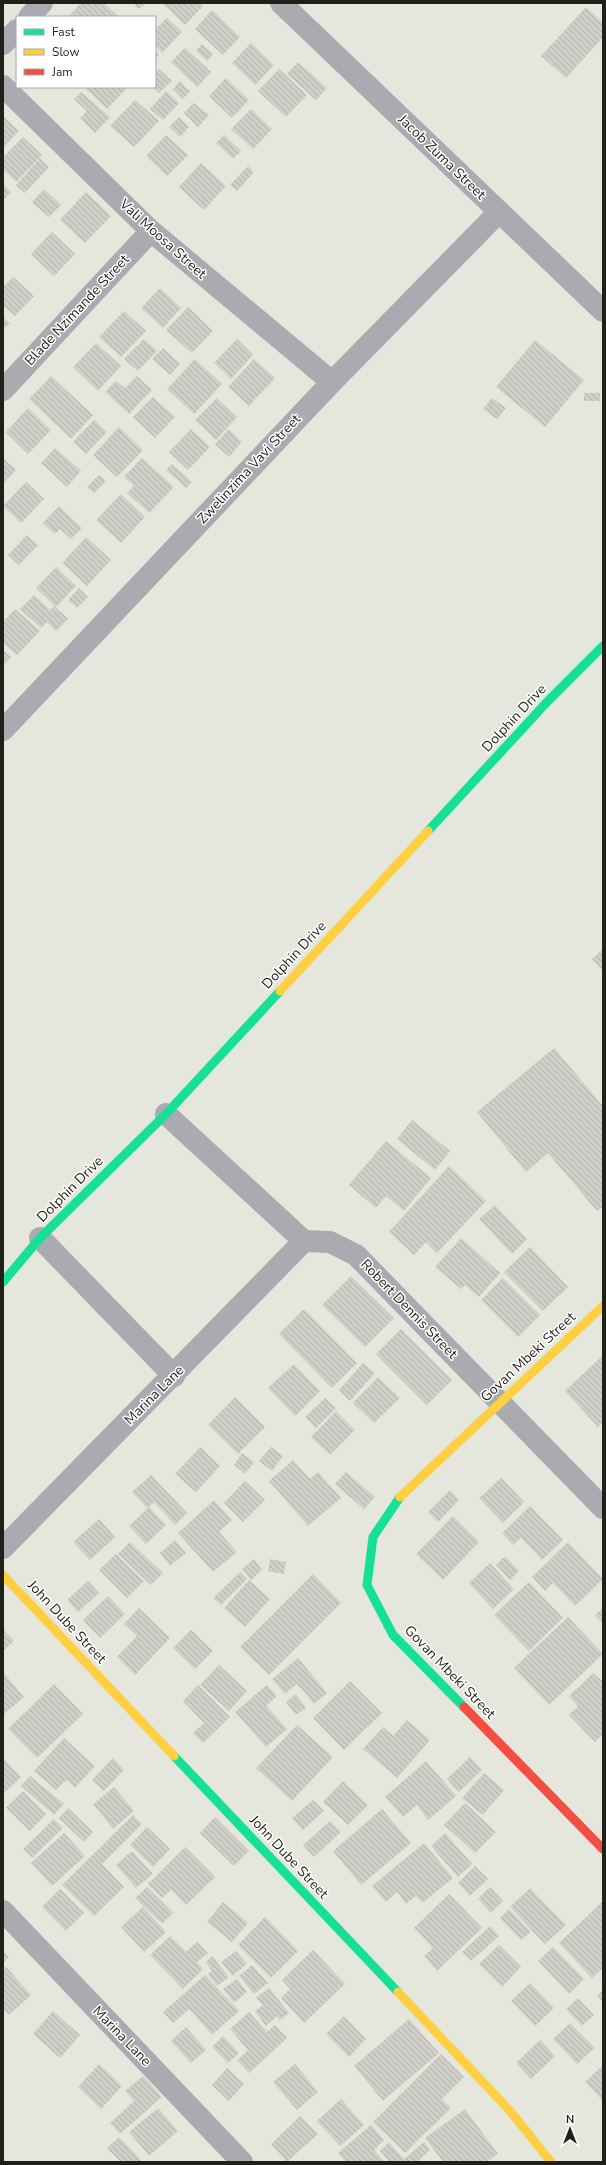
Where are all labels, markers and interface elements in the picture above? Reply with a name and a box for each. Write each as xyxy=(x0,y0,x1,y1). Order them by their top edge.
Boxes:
legend xyxy=(16,16,156,88)
text: Fast xyxy=(52,24,75,40)
text: Slow xyxy=(52,44,80,60)
text: Jam xyxy=(51,64,73,80)
street label: Jacob Zuma Street xyxy=(393,110,490,204)
street label: Vali Moosa Street xyxy=(115,194,211,283)
street label: Blade Nzimande Street xyxy=(21,250,133,370)
street label: Zwelinzima Vavi Street xyxy=(193,410,305,528)
street label: Dolphin Drive xyxy=(478,680,550,756)
street label: Dolphin Drive xyxy=(258,917,330,993)
street label: Dolphin Drive xyxy=(33,1152,107,1226)
street label: Robert Dennis Street xyxy=(356,1255,462,1363)
street label: Govan Mbeki Street xyxy=(476,1308,580,1406)
street label: Marina Lane xyxy=(120,1361,188,1429)
street label: John Dube Street xyxy=(23,1575,111,1668)
street label: Govan Mbeki Street xyxy=(400,1621,500,1723)
street label: John Dube Street xyxy=(245,1810,333,1903)
street label: Marina Lane xyxy=(88,2002,156,2070)
north arrow xyxy=(550,2109,590,2149)
text: N xyxy=(566,2112,574,2127)

